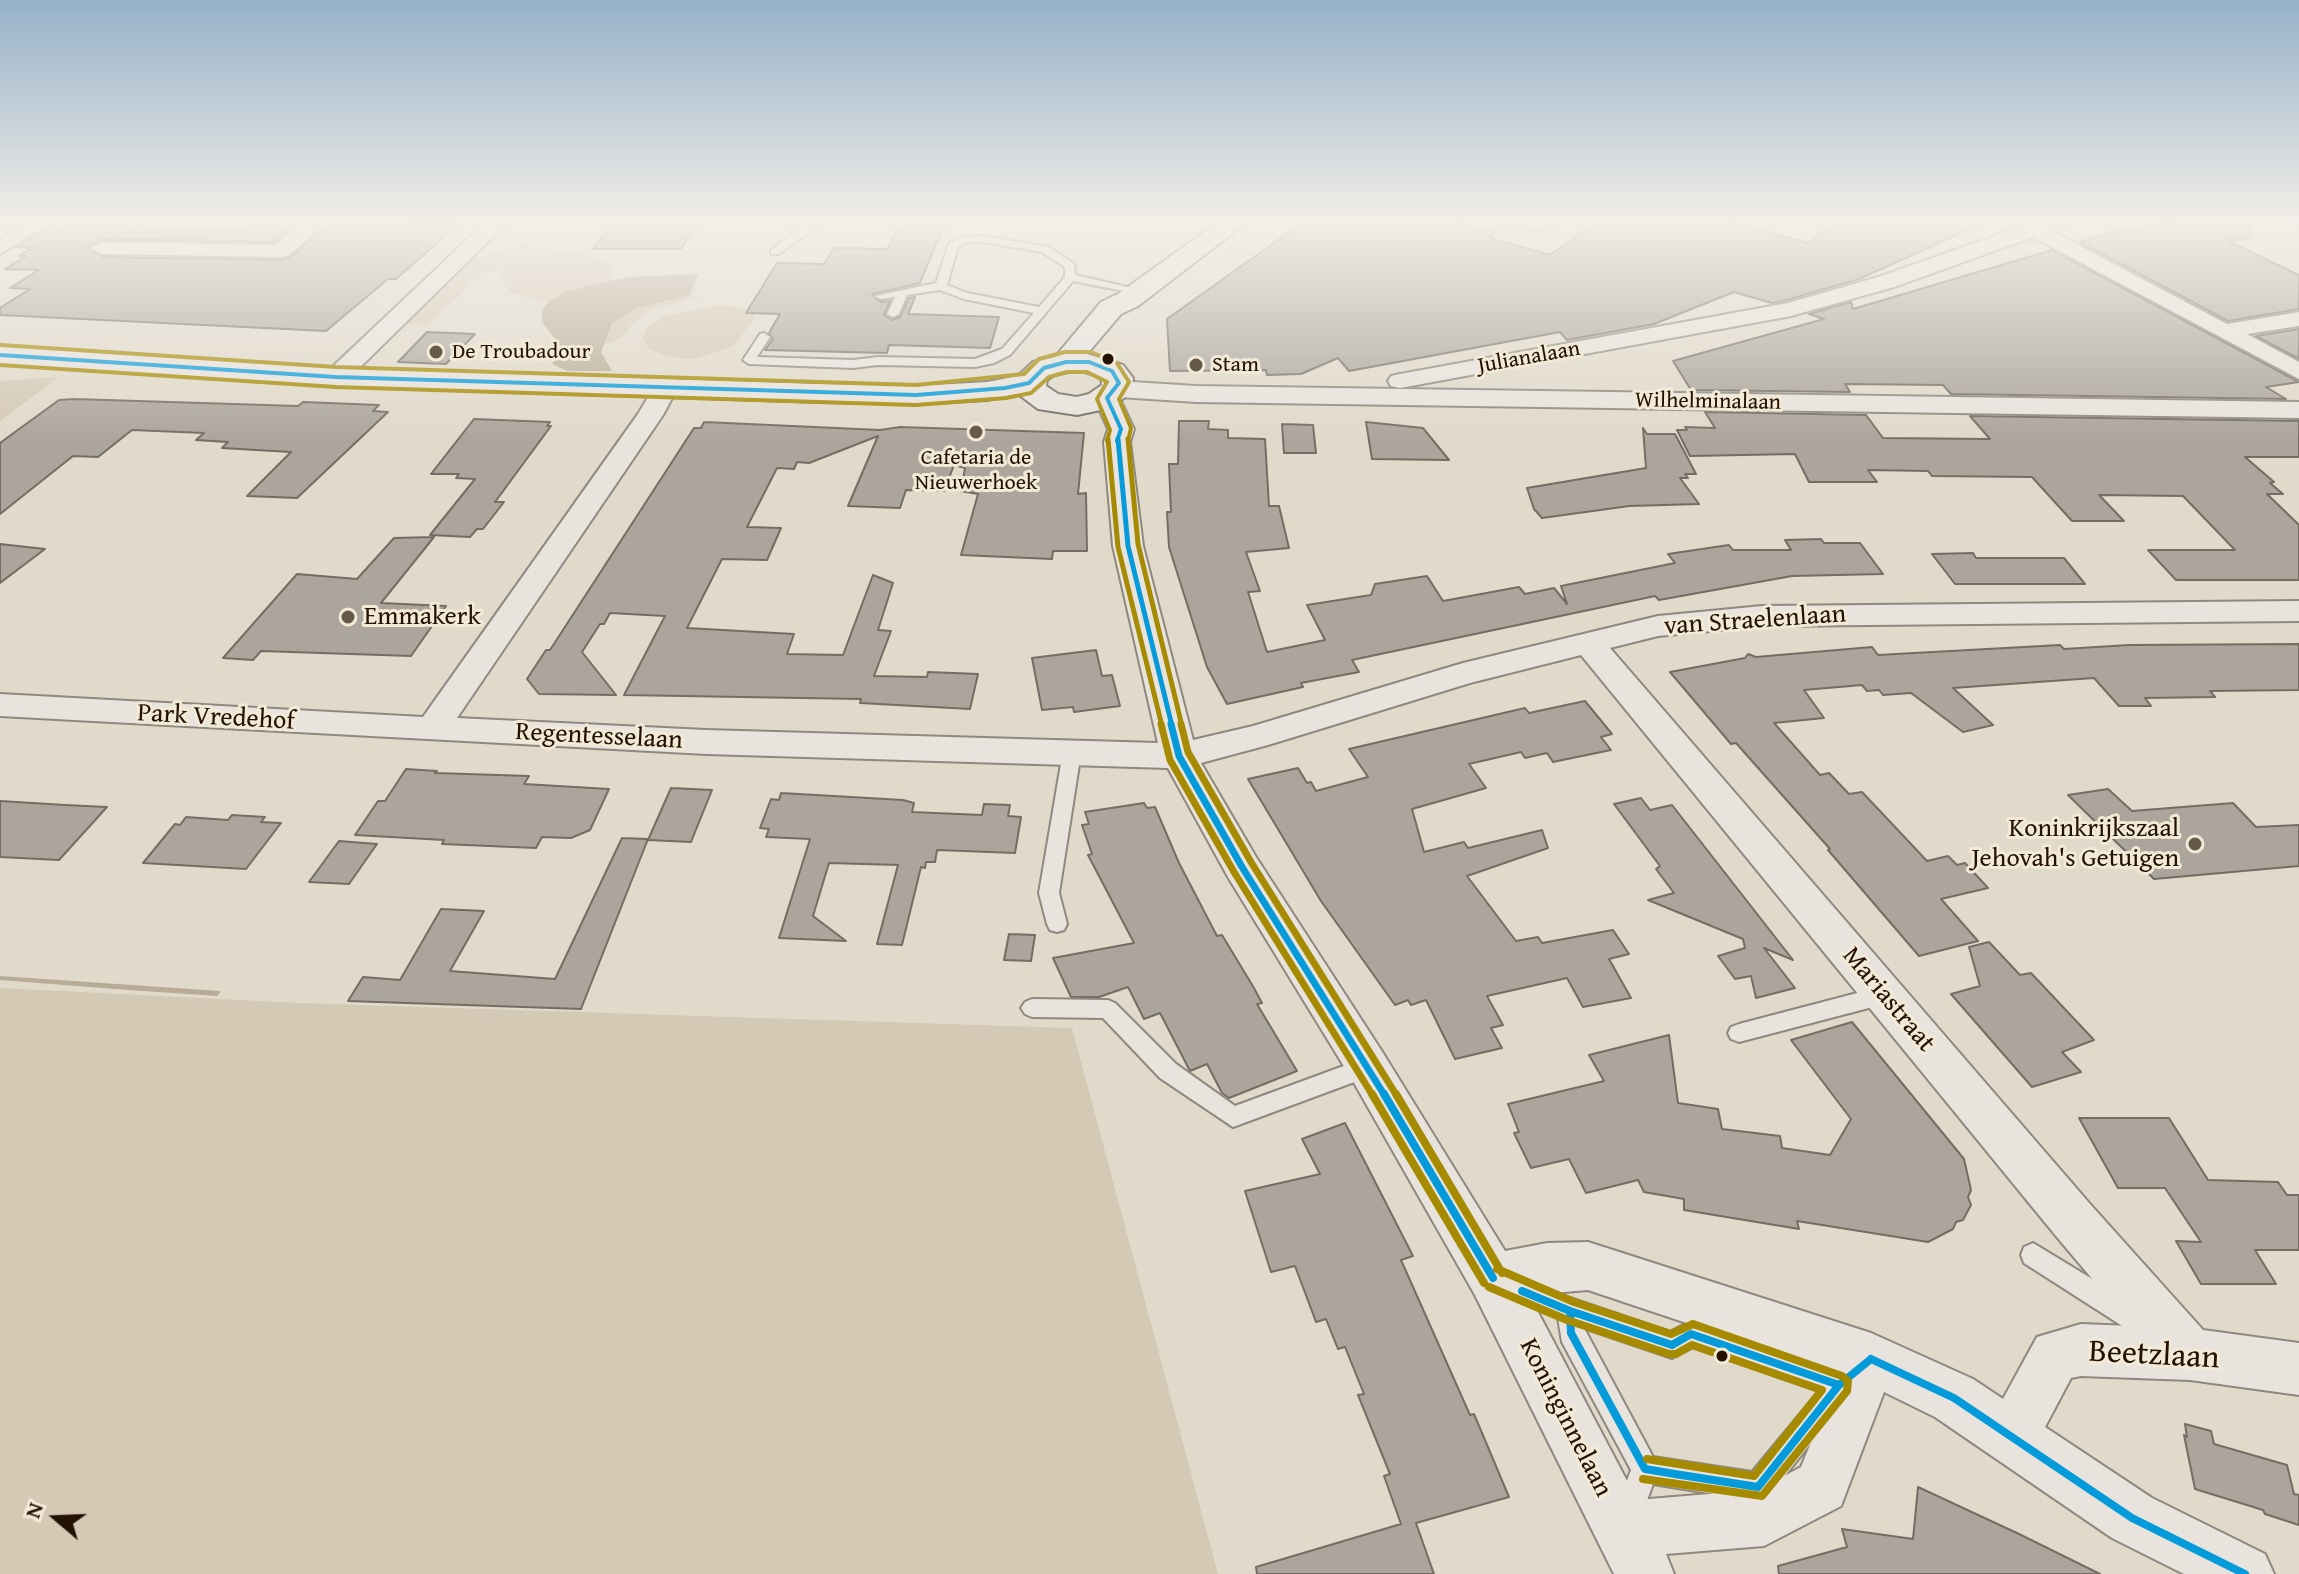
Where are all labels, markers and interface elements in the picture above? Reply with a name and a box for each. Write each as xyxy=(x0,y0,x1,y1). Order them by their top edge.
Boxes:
street label: Julianalaan xyxy=(1476,336,1582,380)
place label: De Troubadour xyxy=(452,339,590,365)
marker: De Troubadour xyxy=(427,343,445,361)
unlabelled marker xyxy=(1100,351,1116,367)
place label: Stam xyxy=(1212,352,1259,378)
marker: Stam xyxy=(1187,356,1205,374)
street label: Wilhelminalaan xyxy=(1635,388,1781,416)
marker: Cafetaria de Nieuwerhoek xyxy=(967,423,985,441)
place label: Cafetaria de Nieuwerhoek xyxy=(915,445,1037,496)
street label: van Straelenlaan xyxy=(1663,599,1847,643)
place label: Emmakerk xyxy=(364,601,481,633)
marker: Emmakerk xyxy=(339,608,357,626)
street label: Park Vredehof xyxy=(136,698,296,738)
street label: Regentesselaan xyxy=(514,717,684,757)
place label: Koninkrijkszaal Jehovah's Getuigen xyxy=(1971,813,2179,874)
marker: Koninkrijkszaal Jehovah's Getuigen xyxy=(2186,835,2204,853)
street label: Mariastraat xyxy=(1835,941,1941,1059)
street label: Beetzlaan xyxy=(2088,1333,2220,1379)
street label: Koninginnelaan xyxy=(1512,1334,1618,1502)
unlabelled marker xyxy=(1714,1348,1730,1364)
north arrow xyxy=(16,1478,96,1558)
text: N xyxy=(16,1498,51,1522)

